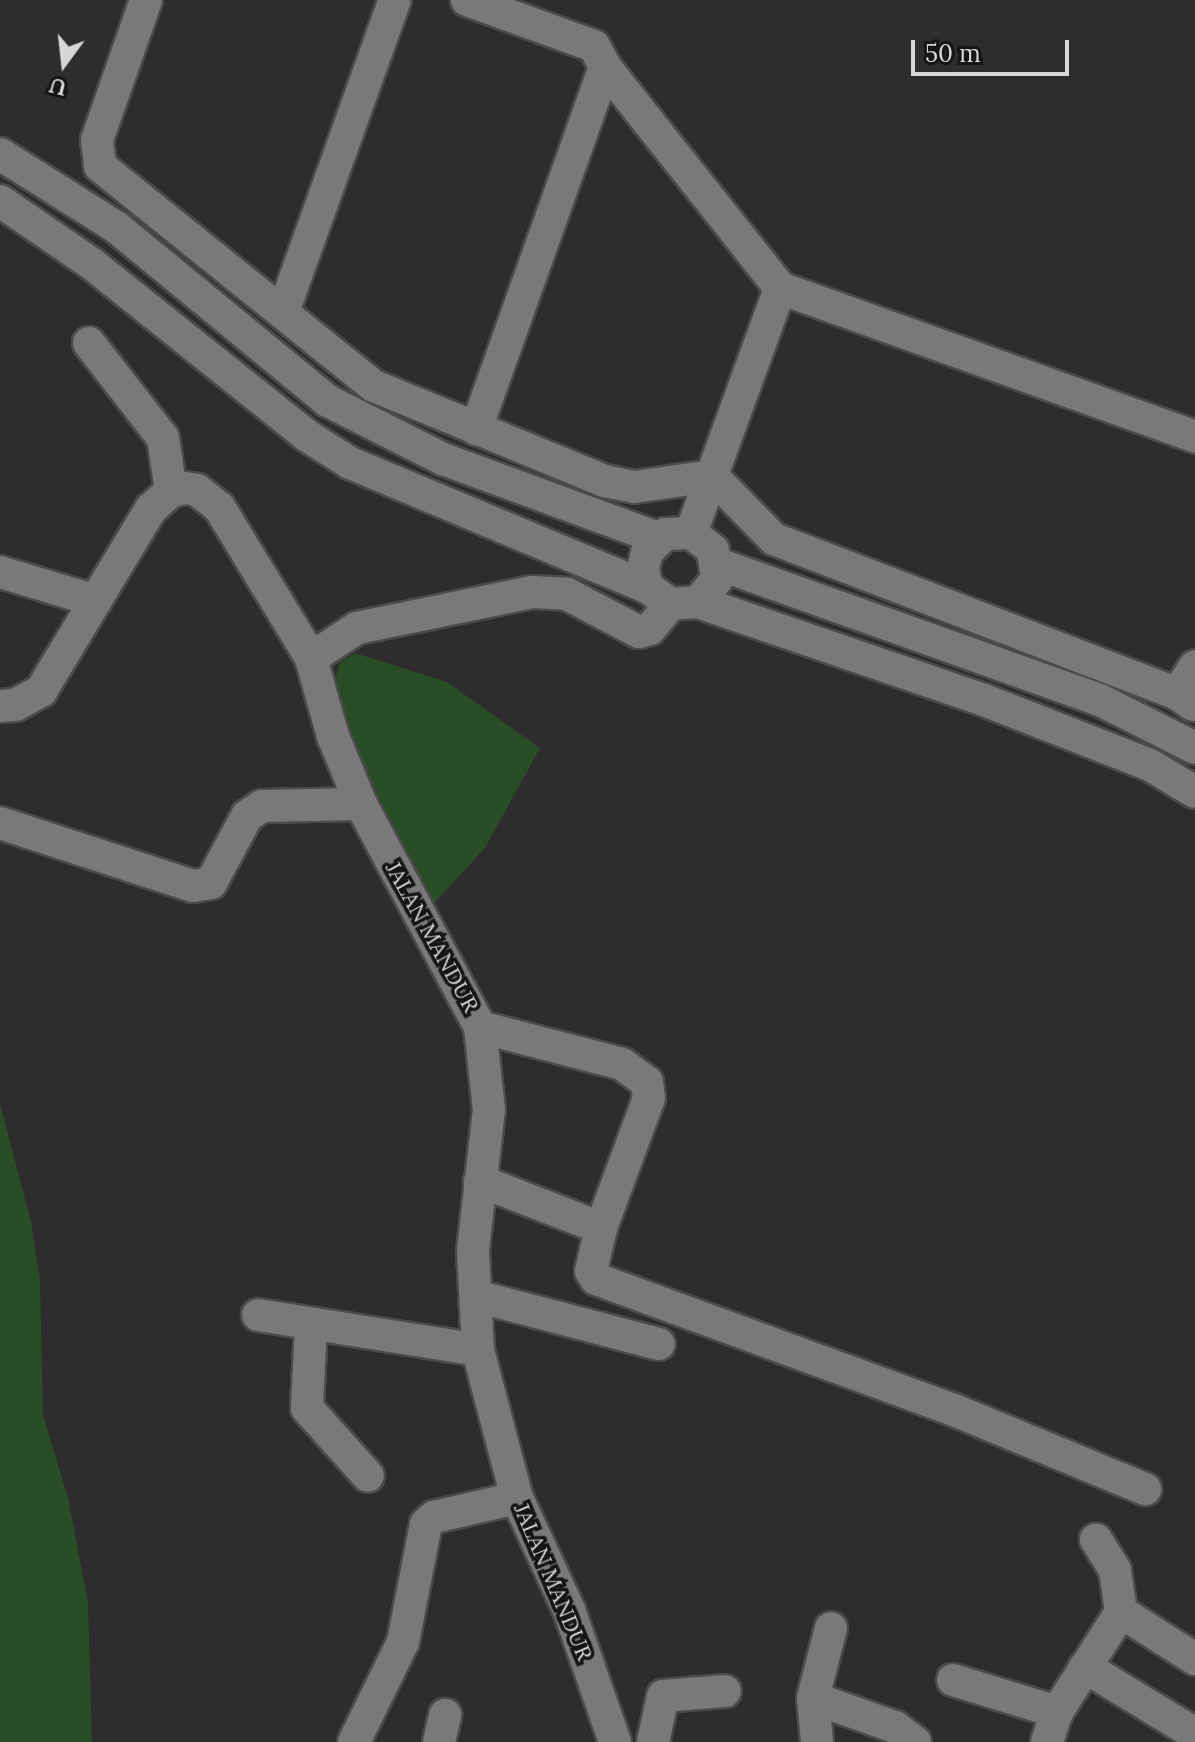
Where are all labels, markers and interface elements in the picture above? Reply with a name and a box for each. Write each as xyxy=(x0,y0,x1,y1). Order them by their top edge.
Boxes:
north arrow xyxy=(24,24,104,104)
scale bar xyxy=(915,24,1073,74)
text: 50 m xyxy=(925,38,981,69)
text: U xyxy=(46,71,70,103)
street label: JALAN MANDUR xyxy=(380,857,484,1017)
street label: JALAN MANDUR xyxy=(508,1499,598,1665)

